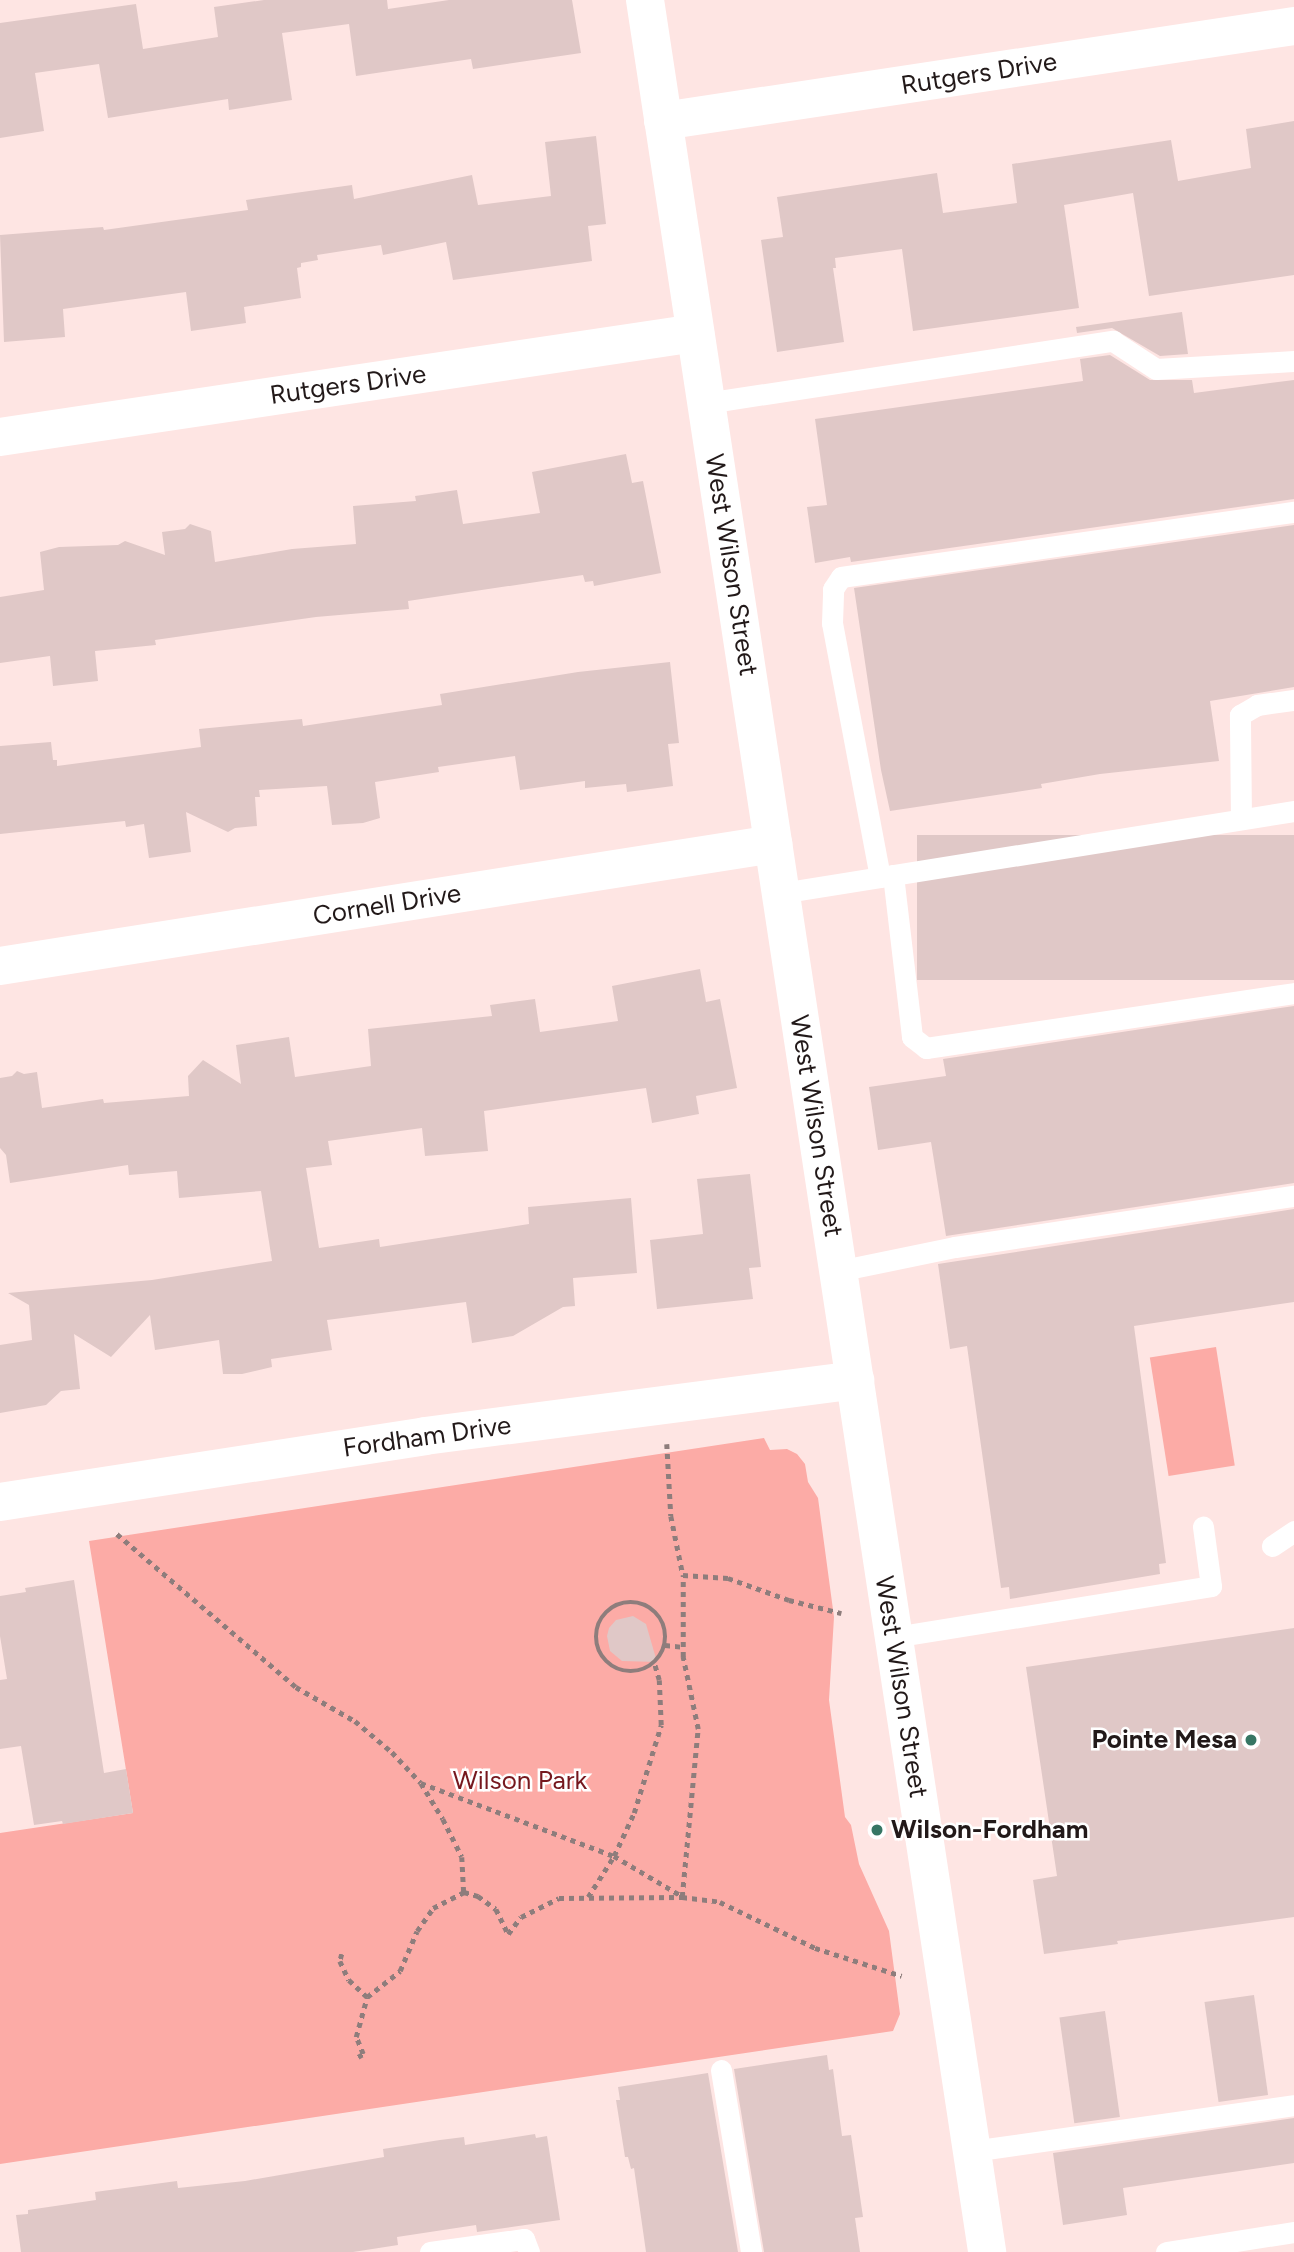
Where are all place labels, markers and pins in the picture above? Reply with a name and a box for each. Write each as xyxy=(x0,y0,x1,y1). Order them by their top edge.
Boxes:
place label: Pointe Mesa xyxy=(1091,1724,1237,1756)
marker: Pointe Mesa xyxy=(1243,1732,1259,1748)
place label: Wilson-Fordham xyxy=(891,1814,1088,1846)
marker: Wilson-Fordham xyxy=(869,1822,885,1838)

